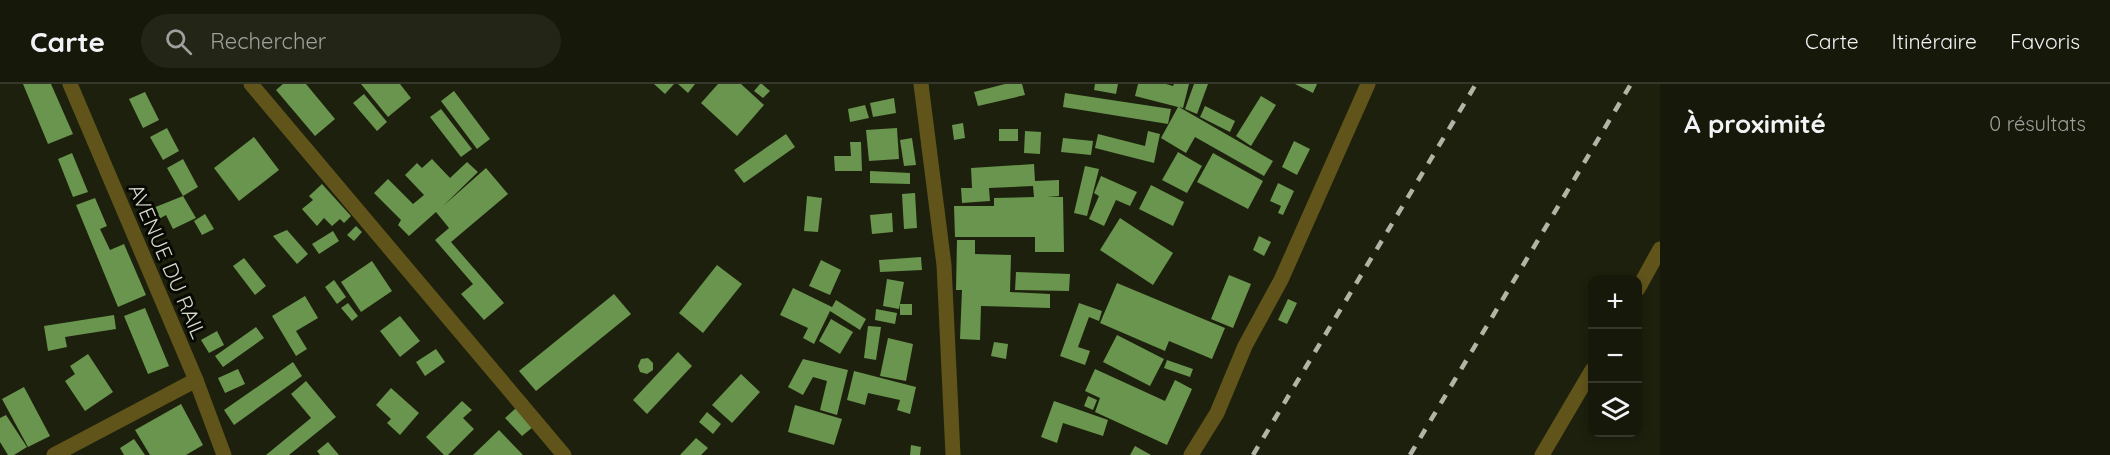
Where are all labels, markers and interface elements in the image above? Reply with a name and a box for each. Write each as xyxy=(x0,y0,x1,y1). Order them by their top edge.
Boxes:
search box xyxy=(141,14,561,68)
text: Carte xyxy=(30,24,105,59)
icon: search xyxy=(162,25,195,58)
text: Rechercher xyxy=(210,27,326,55)
text: Carte xyxy=(1805,28,1859,54)
text: Itinéraire xyxy=(1892,28,1977,54)
text: Favoris xyxy=(2010,28,2080,54)
text: À proximité xyxy=(1684,107,1826,140)
text: 0 résultats xyxy=(1989,111,2086,136)
street label: AVENUE DU RAIL xyxy=(124,180,212,342)
map controls xyxy=(1588,275,1642,437)
button: + xyxy=(1588,275,1642,329)
button: − xyxy=(1588,329,1642,383)
button: layers xyxy=(1588,383,1642,437)

